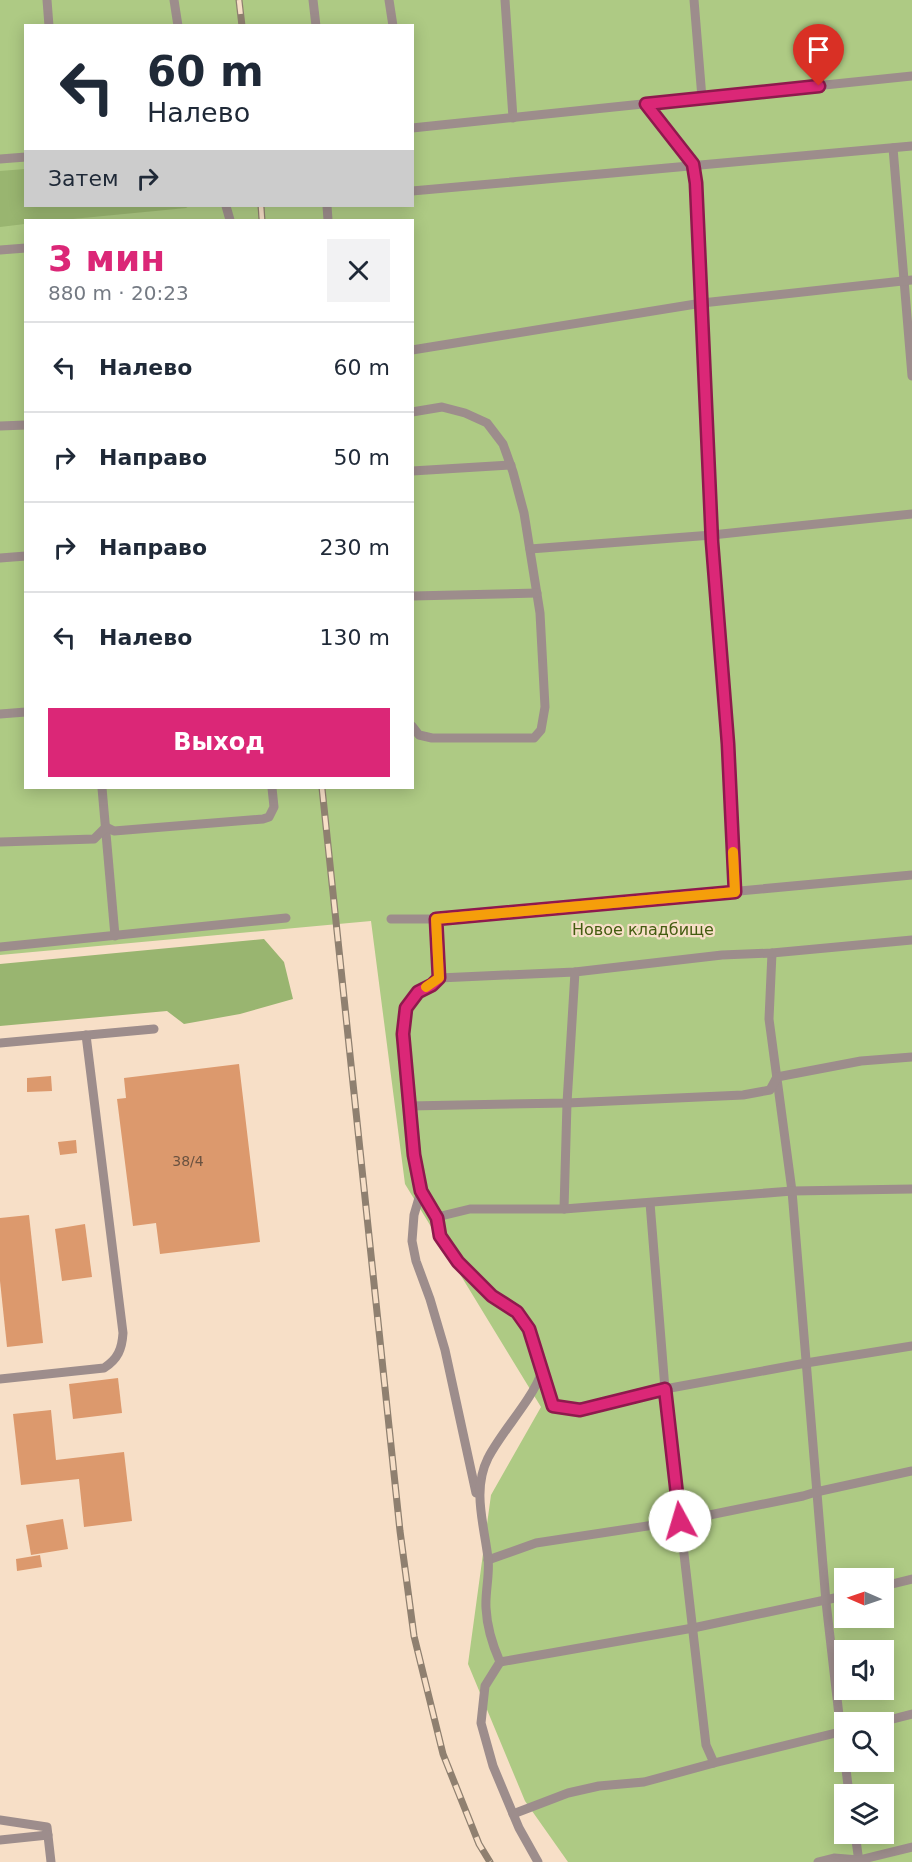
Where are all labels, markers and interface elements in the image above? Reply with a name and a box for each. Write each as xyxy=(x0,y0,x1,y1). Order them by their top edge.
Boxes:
pin xyxy=(793,24,844,86)
icon: arrive xyxy=(802,33,835,66)
text: 60 m xyxy=(147,47,264,96)
icon: left xyxy=(48,48,126,126)
text: Налево xyxy=(147,97,250,128)
icon: right xyxy=(131,162,164,195)
text: Затем xyxy=(48,166,119,191)
text: 3 мин xyxy=(48,238,165,279)
button: close xyxy=(327,239,390,302)
text: 880 m · 20:23 xyxy=(48,281,189,305)
icon: left xyxy=(48,351,81,384)
text: Налево xyxy=(99,355,192,380)
text: 60 m xyxy=(334,355,390,380)
icon: right xyxy=(48,441,81,474)
text: Направо xyxy=(99,445,207,470)
text: 50 m xyxy=(334,445,390,470)
icon: right xyxy=(48,531,81,564)
text: Направо xyxy=(99,535,207,560)
text: 230 m xyxy=(320,535,390,560)
icon: left xyxy=(48,621,81,654)
text: Налево xyxy=(99,625,192,650)
text: 130 m xyxy=(320,625,390,650)
button: Выход xyxy=(48,708,390,777)
park label: Новое кладбище xyxy=(572,920,714,939)
house number: 38/4 xyxy=(172,1153,204,1169)
position arrow xyxy=(648,1489,712,1553)
north arrow xyxy=(834,1568,894,1628)
map controls xyxy=(834,1568,894,1844)
button: sound xyxy=(834,1640,894,1700)
button: search xyxy=(834,1712,894,1772)
button: layers xyxy=(834,1784,894,1844)

